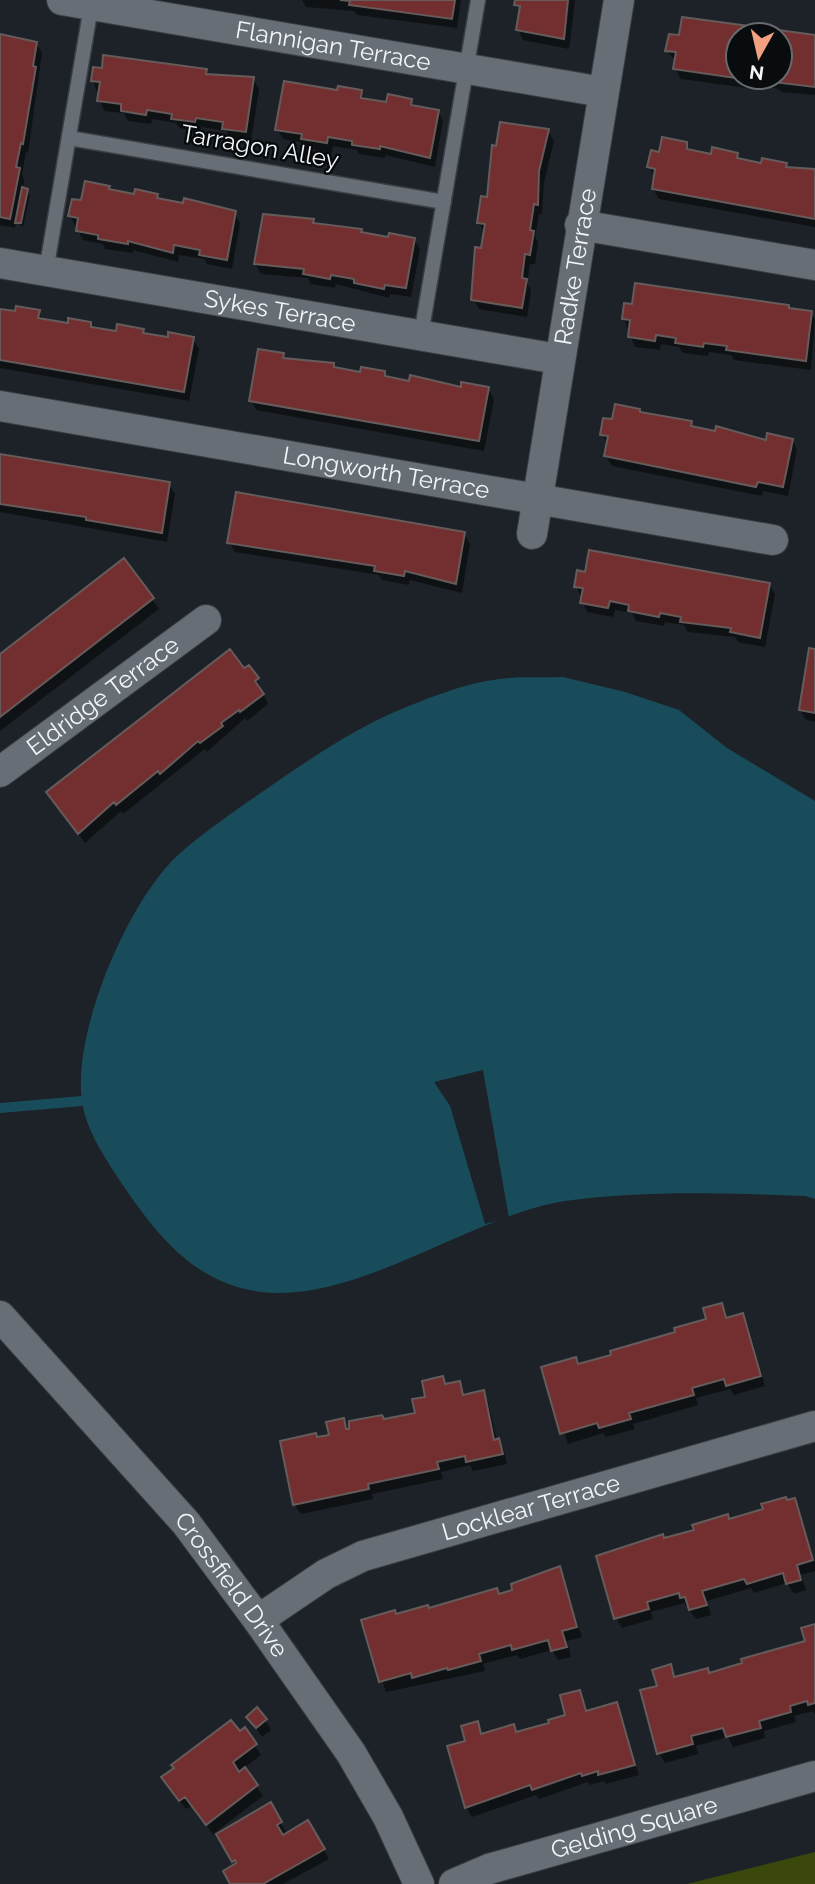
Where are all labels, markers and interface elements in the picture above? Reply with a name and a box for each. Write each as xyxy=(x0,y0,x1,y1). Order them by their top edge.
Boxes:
street label: Flannigan Terrace xyxy=(233,15,433,76)
north arrow xyxy=(724,21,794,91)
text: N xyxy=(748,61,765,85)
street label: Tarragon Alley xyxy=(179,118,341,175)
street label: Radke Terrace xyxy=(548,186,602,347)
street label: Sykes Terrace xyxy=(202,283,358,338)
street label: Longworth Terrace xyxy=(281,440,492,505)
street label: Eldridge Terrace xyxy=(21,630,185,761)
street label: Locklear Terrace xyxy=(438,1468,623,1547)
street label: Crossfield Drive xyxy=(169,1506,295,1663)
street label: Gelding Square xyxy=(547,1790,721,1865)

